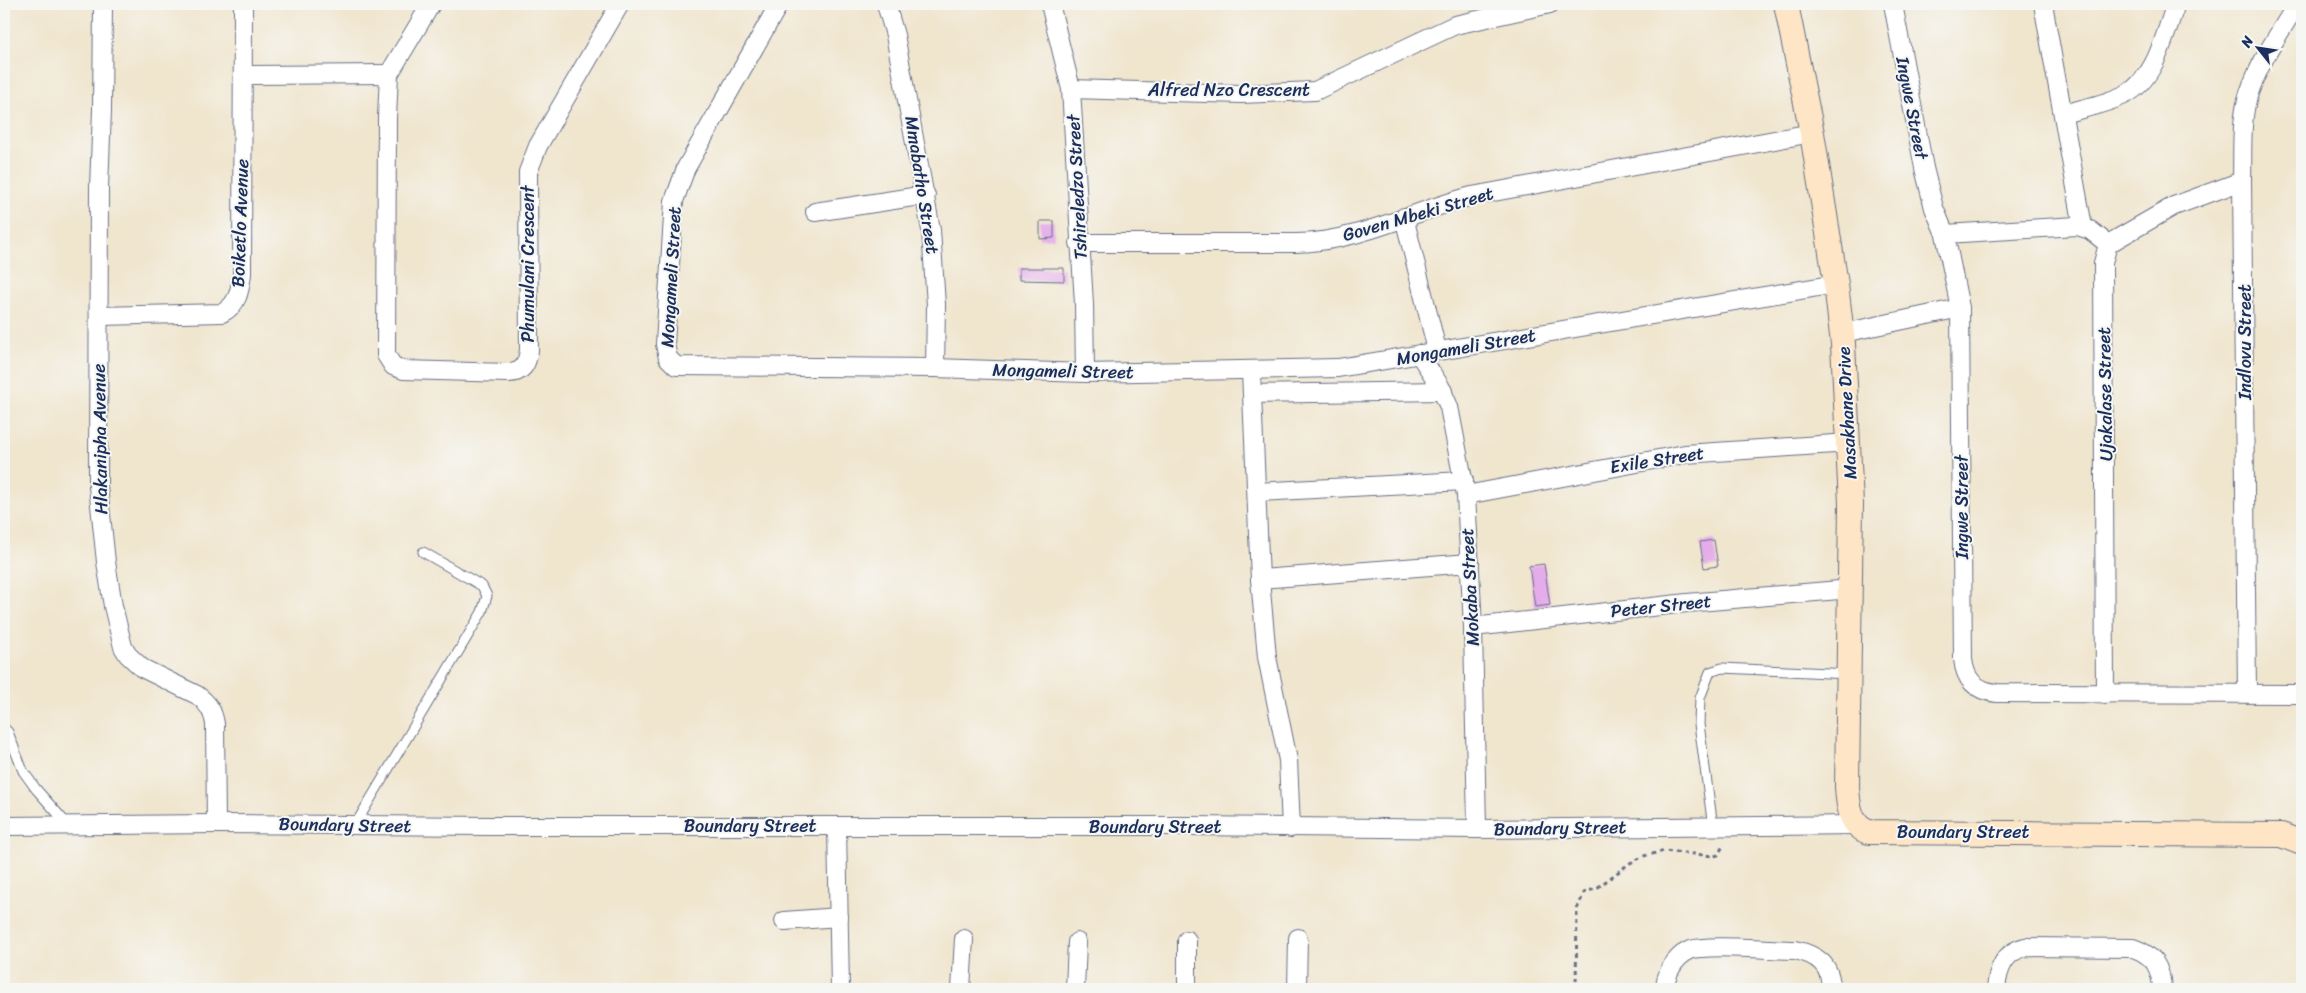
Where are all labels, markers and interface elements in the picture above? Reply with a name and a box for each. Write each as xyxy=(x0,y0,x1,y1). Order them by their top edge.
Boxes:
north arrow xyxy=(2234,22,2284,72)
text: N xyxy=(2233,31,2261,53)
street label: Ingwe Street xyxy=(1886,53,1938,163)
street label: Alfred Nzo Crescent xyxy=(1147,74,1310,106)
street label: Tshireledzo Street xyxy=(1057,113,1097,260)
street label: Mmabatho Street xyxy=(895,114,949,256)
street label: Boiketlo Avenue xyxy=(222,158,258,288)
street label: Goven Mbeki Street xyxy=(1339,177,1497,251)
street label: Phumulani Crescent xyxy=(512,185,544,342)
street label: Mongameli Street xyxy=(651,205,691,348)
street label: Indlovu Street xyxy=(2229,284,2261,401)
street label: Mongameli Street xyxy=(1394,319,1538,375)
street label: Ujakalase Street xyxy=(2088,327,2122,461)
street label: Masakhane Drive xyxy=(1828,346,1866,480)
street label: Mongameli Street xyxy=(992,354,1134,388)
street label: Hlakanipha Avenue xyxy=(83,363,117,515)
street label: Exile Street xyxy=(1608,437,1707,483)
street label: Ingwe Street xyxy=(1946,454,1978,560)
street label: Mokaba Street xyxy=(1451,527,1489,647)
street label: Peter Street xyxy=(1609,585,1713,627)
street label: Boundary Street xyxy=(278,808,412,842)
street label: Boundary Street xyxy=(684,810,816,842)
street label: Boundary Street xyxy=(1089,811,1221,843)
street label: Boundary Street xyxy=(1493,811,1627,845)
street label: Boundary Street xyxy=(1897,816,2029,848)

